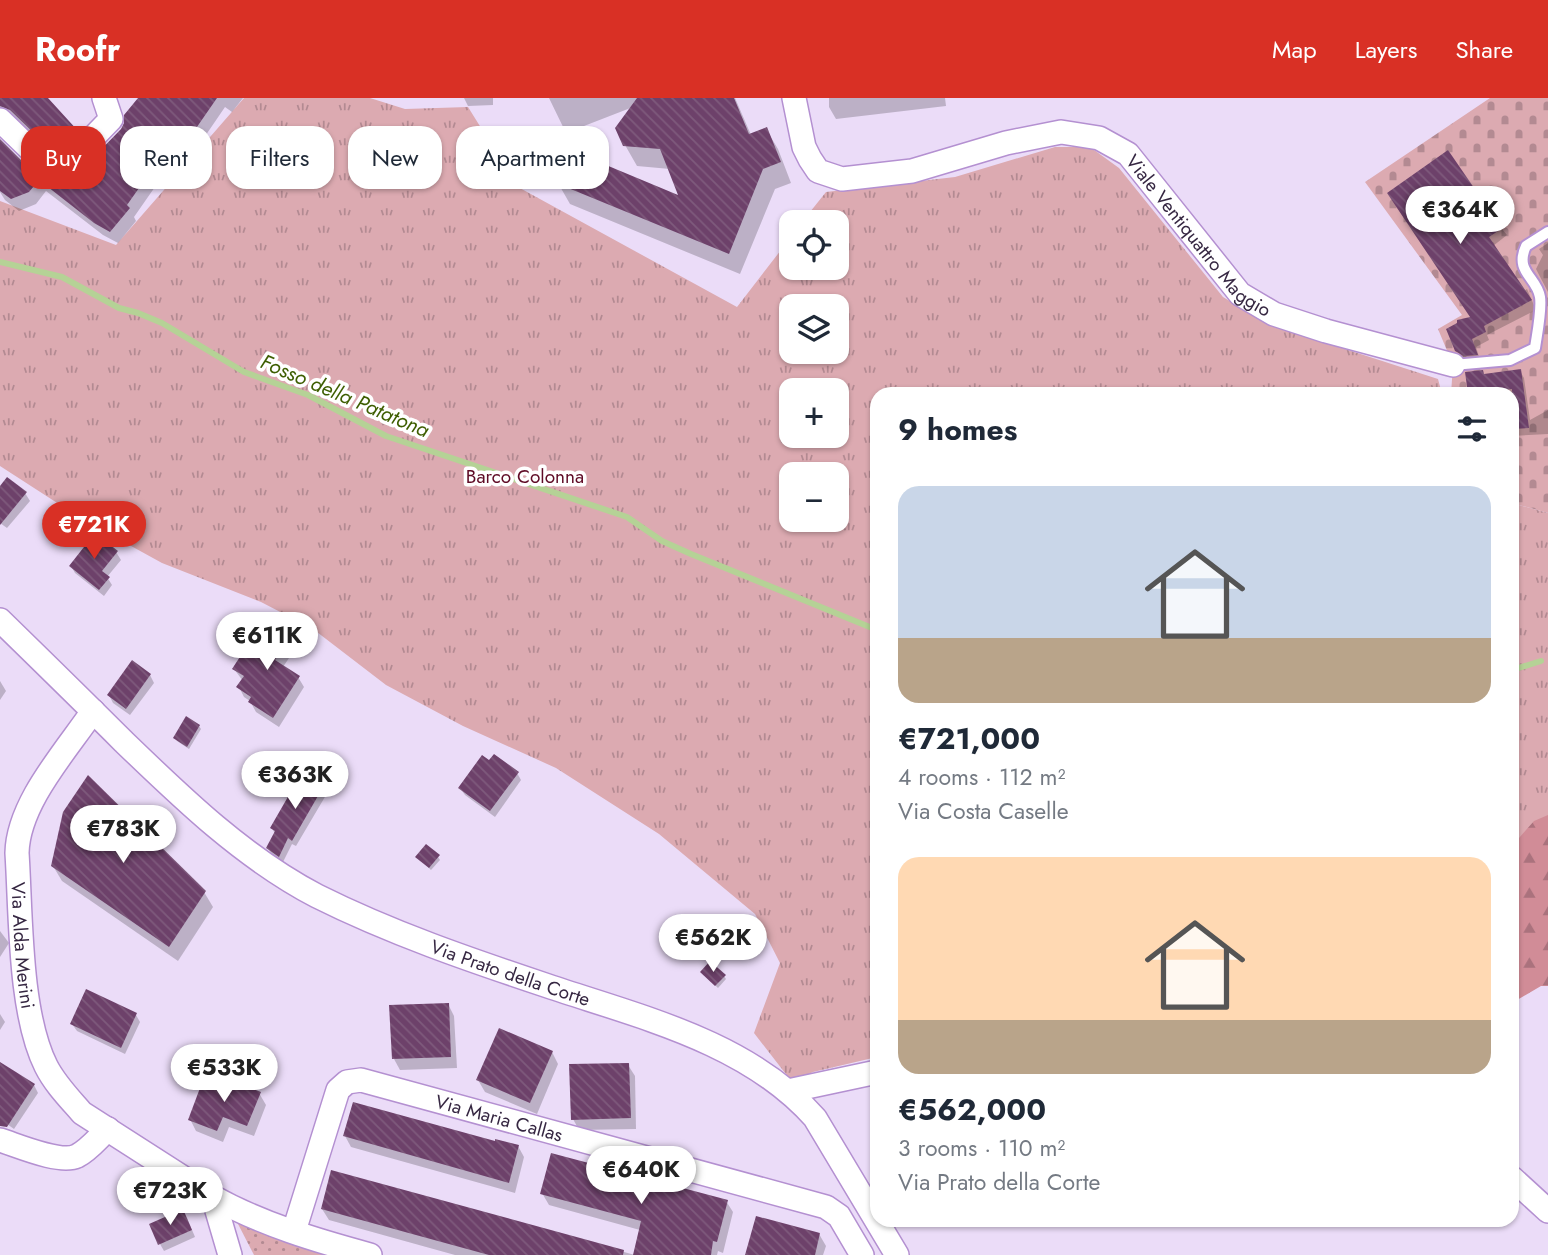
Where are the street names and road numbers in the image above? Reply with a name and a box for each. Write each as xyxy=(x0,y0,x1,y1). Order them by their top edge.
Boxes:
street label: Viale Ventiquattro Maggio xyxy=(1119,149,1276,323)
street label: Via Alda Merini xyxy=(5,882,42,1011)
street label: Via Prato della Corte xyxy=(427,933,594,1013)
street label: Via Maria Callas xyxy=(432,1088,566,1149)

